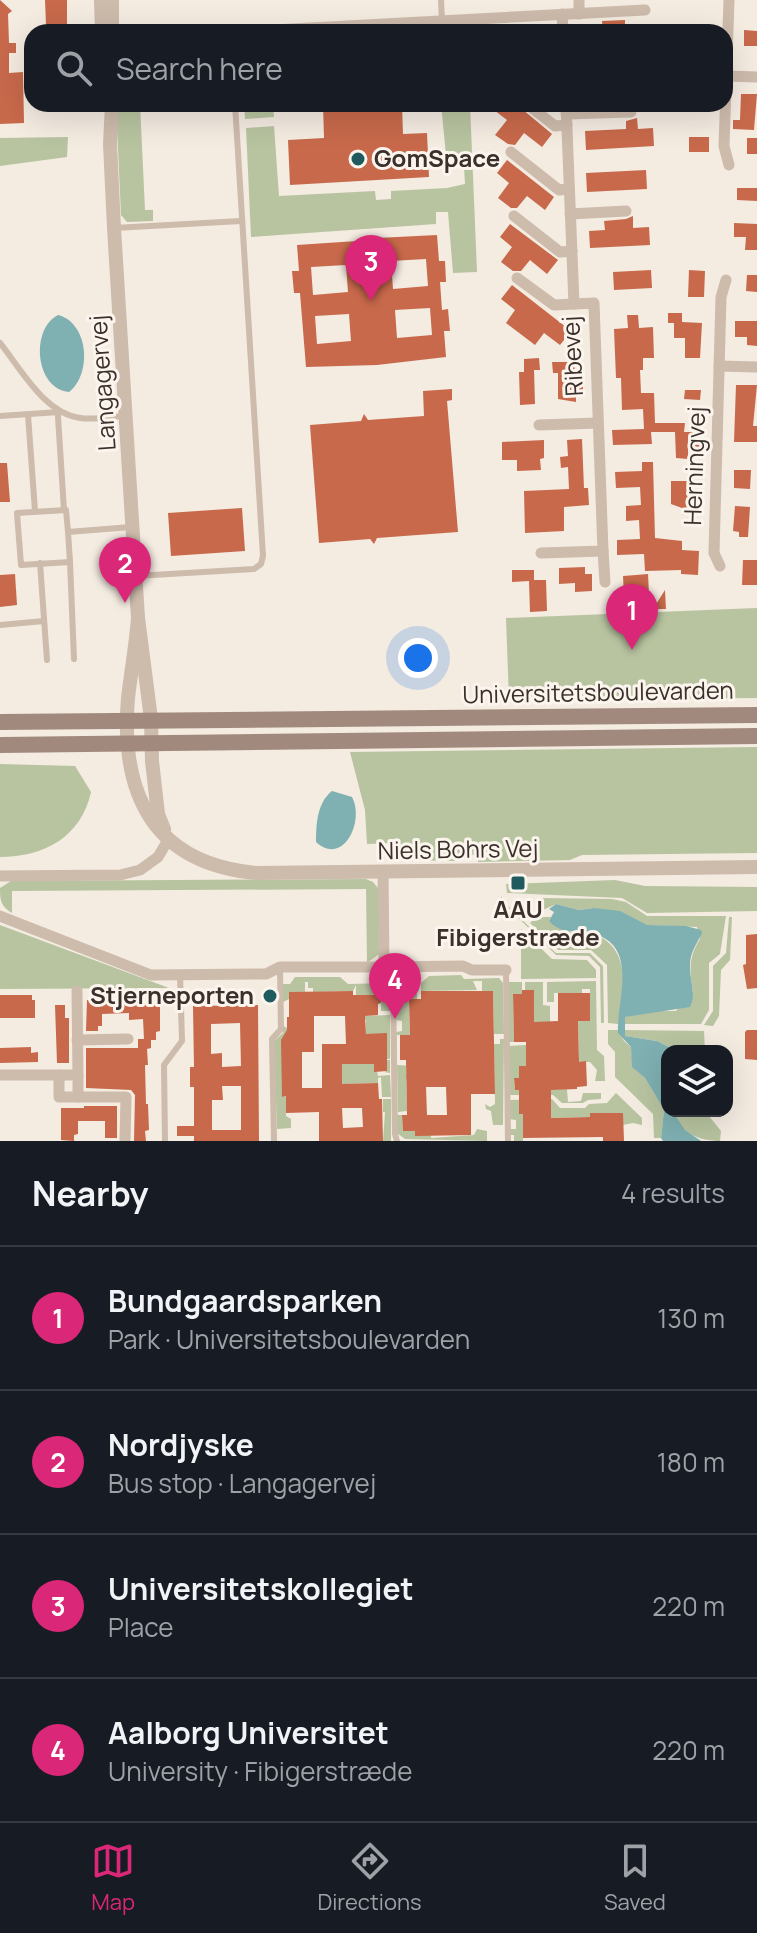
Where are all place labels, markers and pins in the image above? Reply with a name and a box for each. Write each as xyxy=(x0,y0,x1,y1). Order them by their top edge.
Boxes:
place label: GomSpace xyxy=(374,141,500,174)
marker: GomSpace xyxy=(349,150,367,168)
pin: 3 xyxy=(345,235,397,301)
pin: 2 xyxy=(99,537,151,603)
pin: 1 xyxy=(606,584,658,650)
marker: AAU Fibigerstræde xyxy=(509,874,527,892)
place label: AAU Fibigerstræde xyxy=(436,892,600,953)
pin: 4 xyxy=(369,953,421,1019)
place label: Stjerneporten xyxy=(90,978,254,1011)
marker: Stjerneporten xyxy=(261,987,279,1005)

